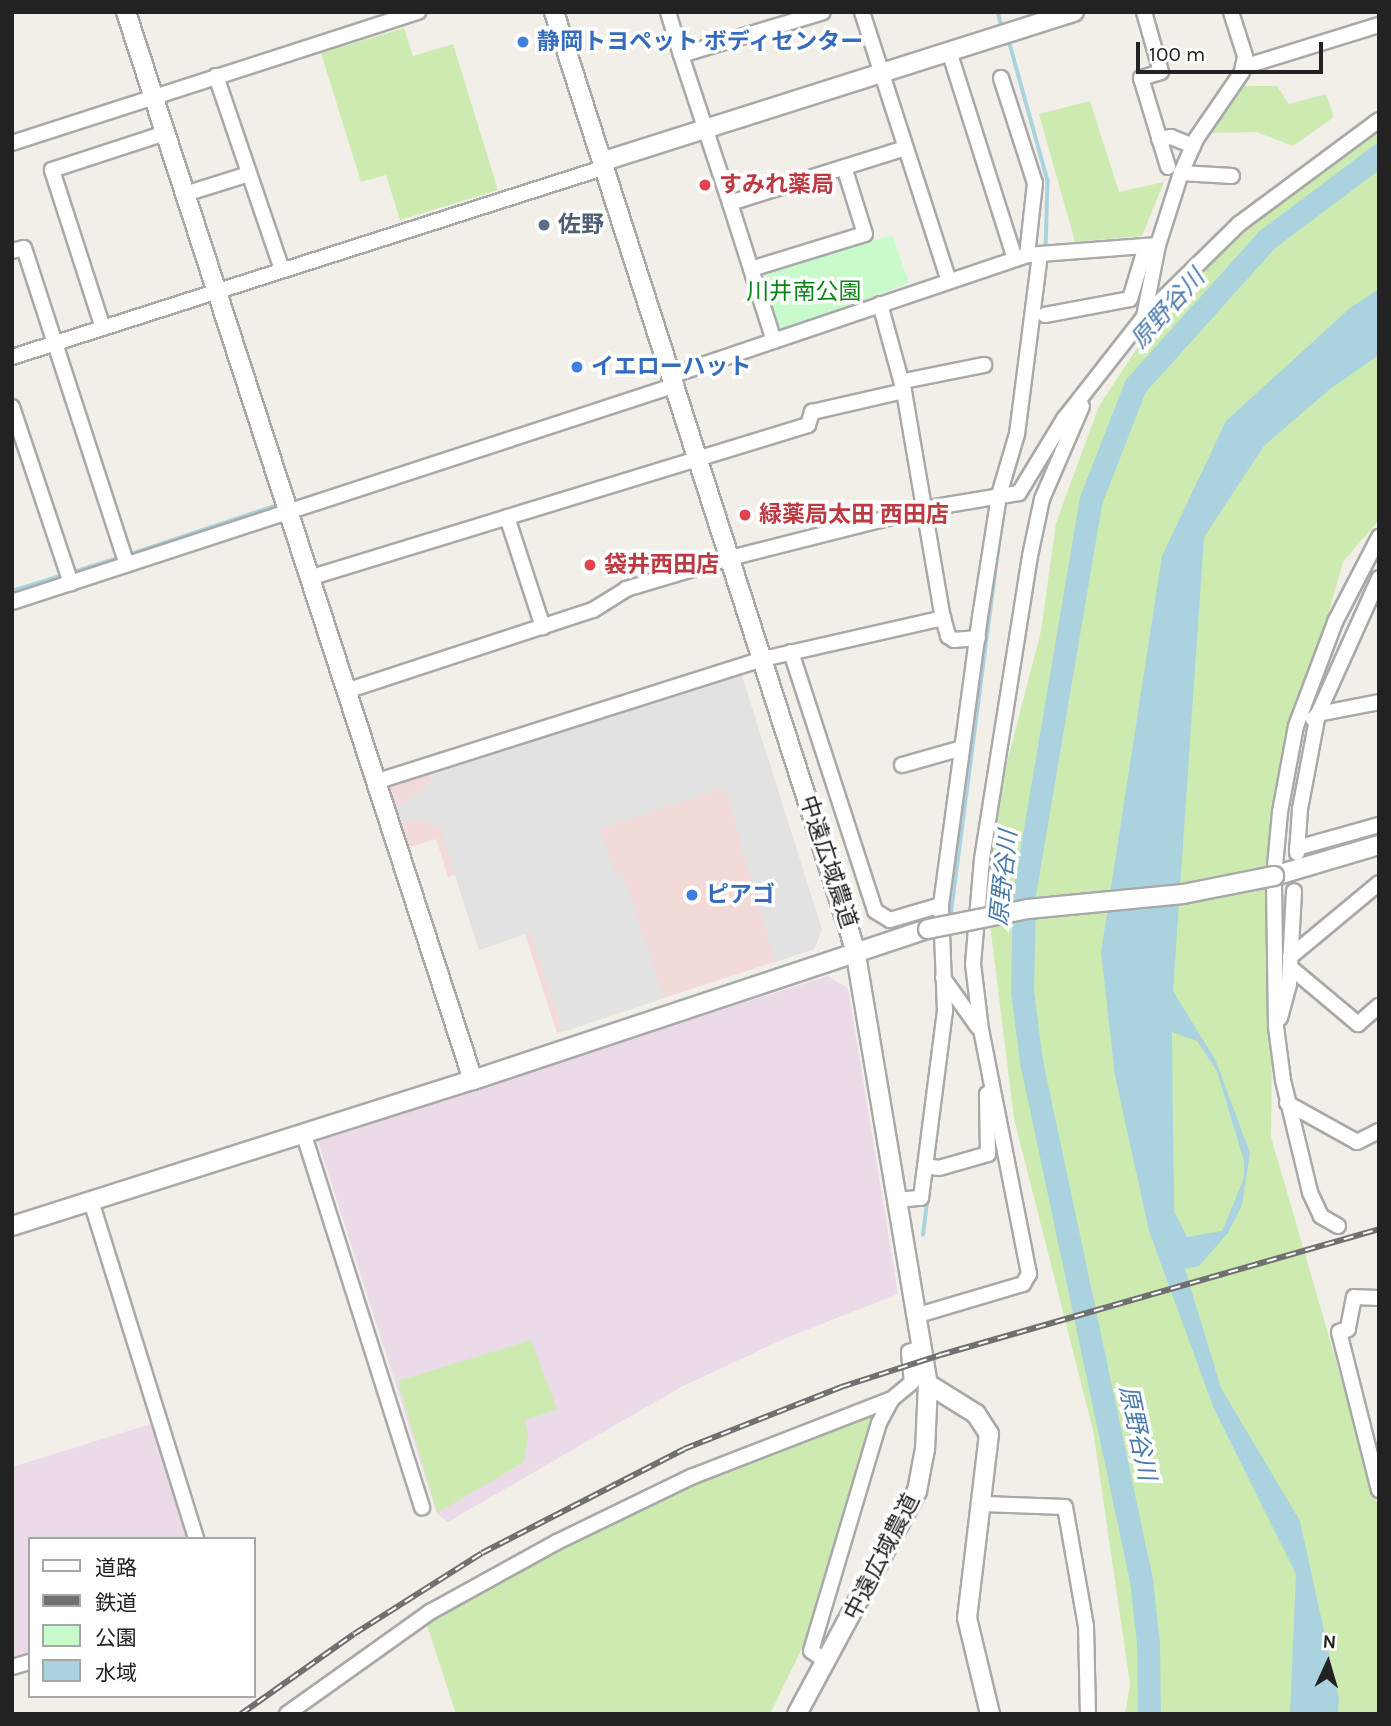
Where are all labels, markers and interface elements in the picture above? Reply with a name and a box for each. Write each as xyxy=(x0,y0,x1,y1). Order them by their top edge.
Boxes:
place label: 静岡トヨペット ボディセンター xyxy=(537,28,865,56)
scale bar xyxy=(1139,28,1326,72)
marker: 静岡トヨペット ボディセンター xyxy=(515,34,531,50)
text: 100 m xyxy=(1149,42,1206,66)
place label: すみれ薬局 xyxy=(719,171,834,199)
marker: すみれ薬局 xyxy=(697,177,713,193)
place label: 佐野 xyxy=(558,211,604,239)
marker: 佐野 xyxy=(536,217,552,233)
water label: 原野谷川 xyxy=(1125,264,1211,354)
park label: 川井南公園 xyxy=(747,278,861,306)
place label: イエローハット xyxy=(591,353,752,381)
marker: イエローハット xyxy=(569,359,585,375)
place label: 緑薬局太田 西田店 xyxy=(759,501,949,529)
marker: 緑薬局太田 西田店 xyxy=(737,507,753,523)
place label: 袋井西田店 xyxy=(604,551,719,579)
marker: 袋井西田店 xyxy=(582,557,598,573)
street label: 中遠広域農道 xyxy=(794,792,862,932)
water label: 原野谷川 xyxy=(985,829,1023,927)
place label: ピアゴ xyxy=(706,881,775,909)
marker: ピアゴ xyxy=(684,887,700,903)
water label: 原野谷川 xyxy=(1113,1383,1161,1483)
street label: 中遠広域農道 xyxy=(838,1489,926,1625)
legend xyxy=(28,1537,256,1698)
text: 道路 xyxy=(95,1556,137,1580)
text: 鉄道 xyxy=(95,1591,137,1615)
text: 公園 xyxy=(95,1626,137,1650)
north arrow xyxy=(1293,1628,1363,1698)
text: N xyxy=(1322,1631,1337,1653)
text: 水域 xyxy=(95,1661,137,1685)

